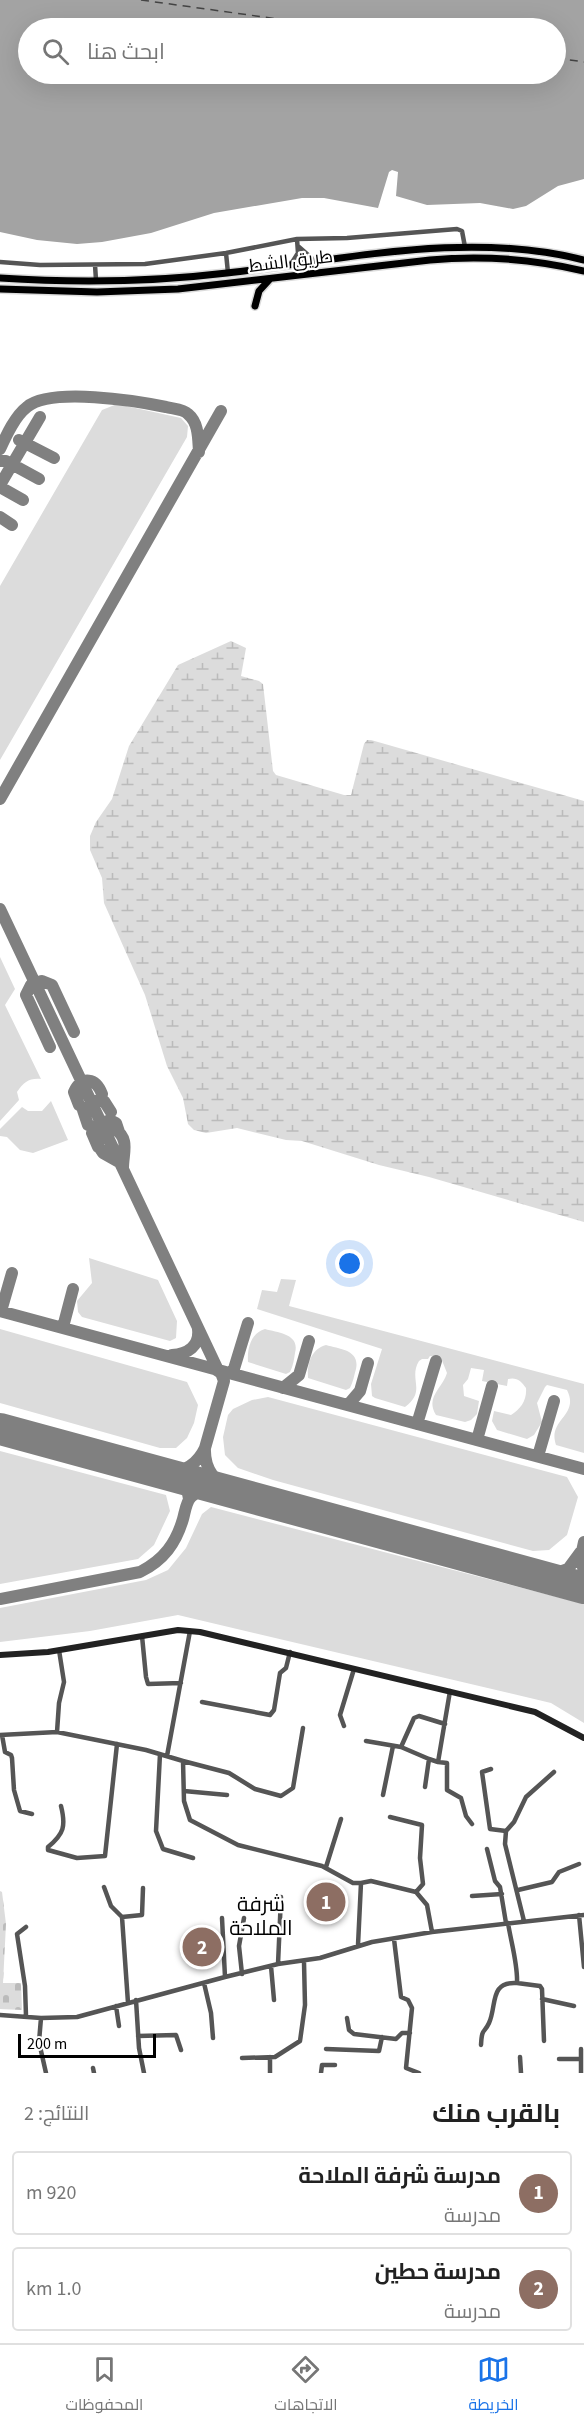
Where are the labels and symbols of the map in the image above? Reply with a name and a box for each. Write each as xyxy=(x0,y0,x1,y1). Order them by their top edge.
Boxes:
street label: طريق الشط xyxy=(248,244,334,279)
your location xyxy=(335,1249,364,1278)
pin: 1 xyxy=(306,1880,346,1924)
district label: شرفة الملاحة xyxy=(229,1889,293,1943)
pin: 2 xyxy=(182,1924,222,1970)
scale bar xyxy=(18,2031,156,2058)

